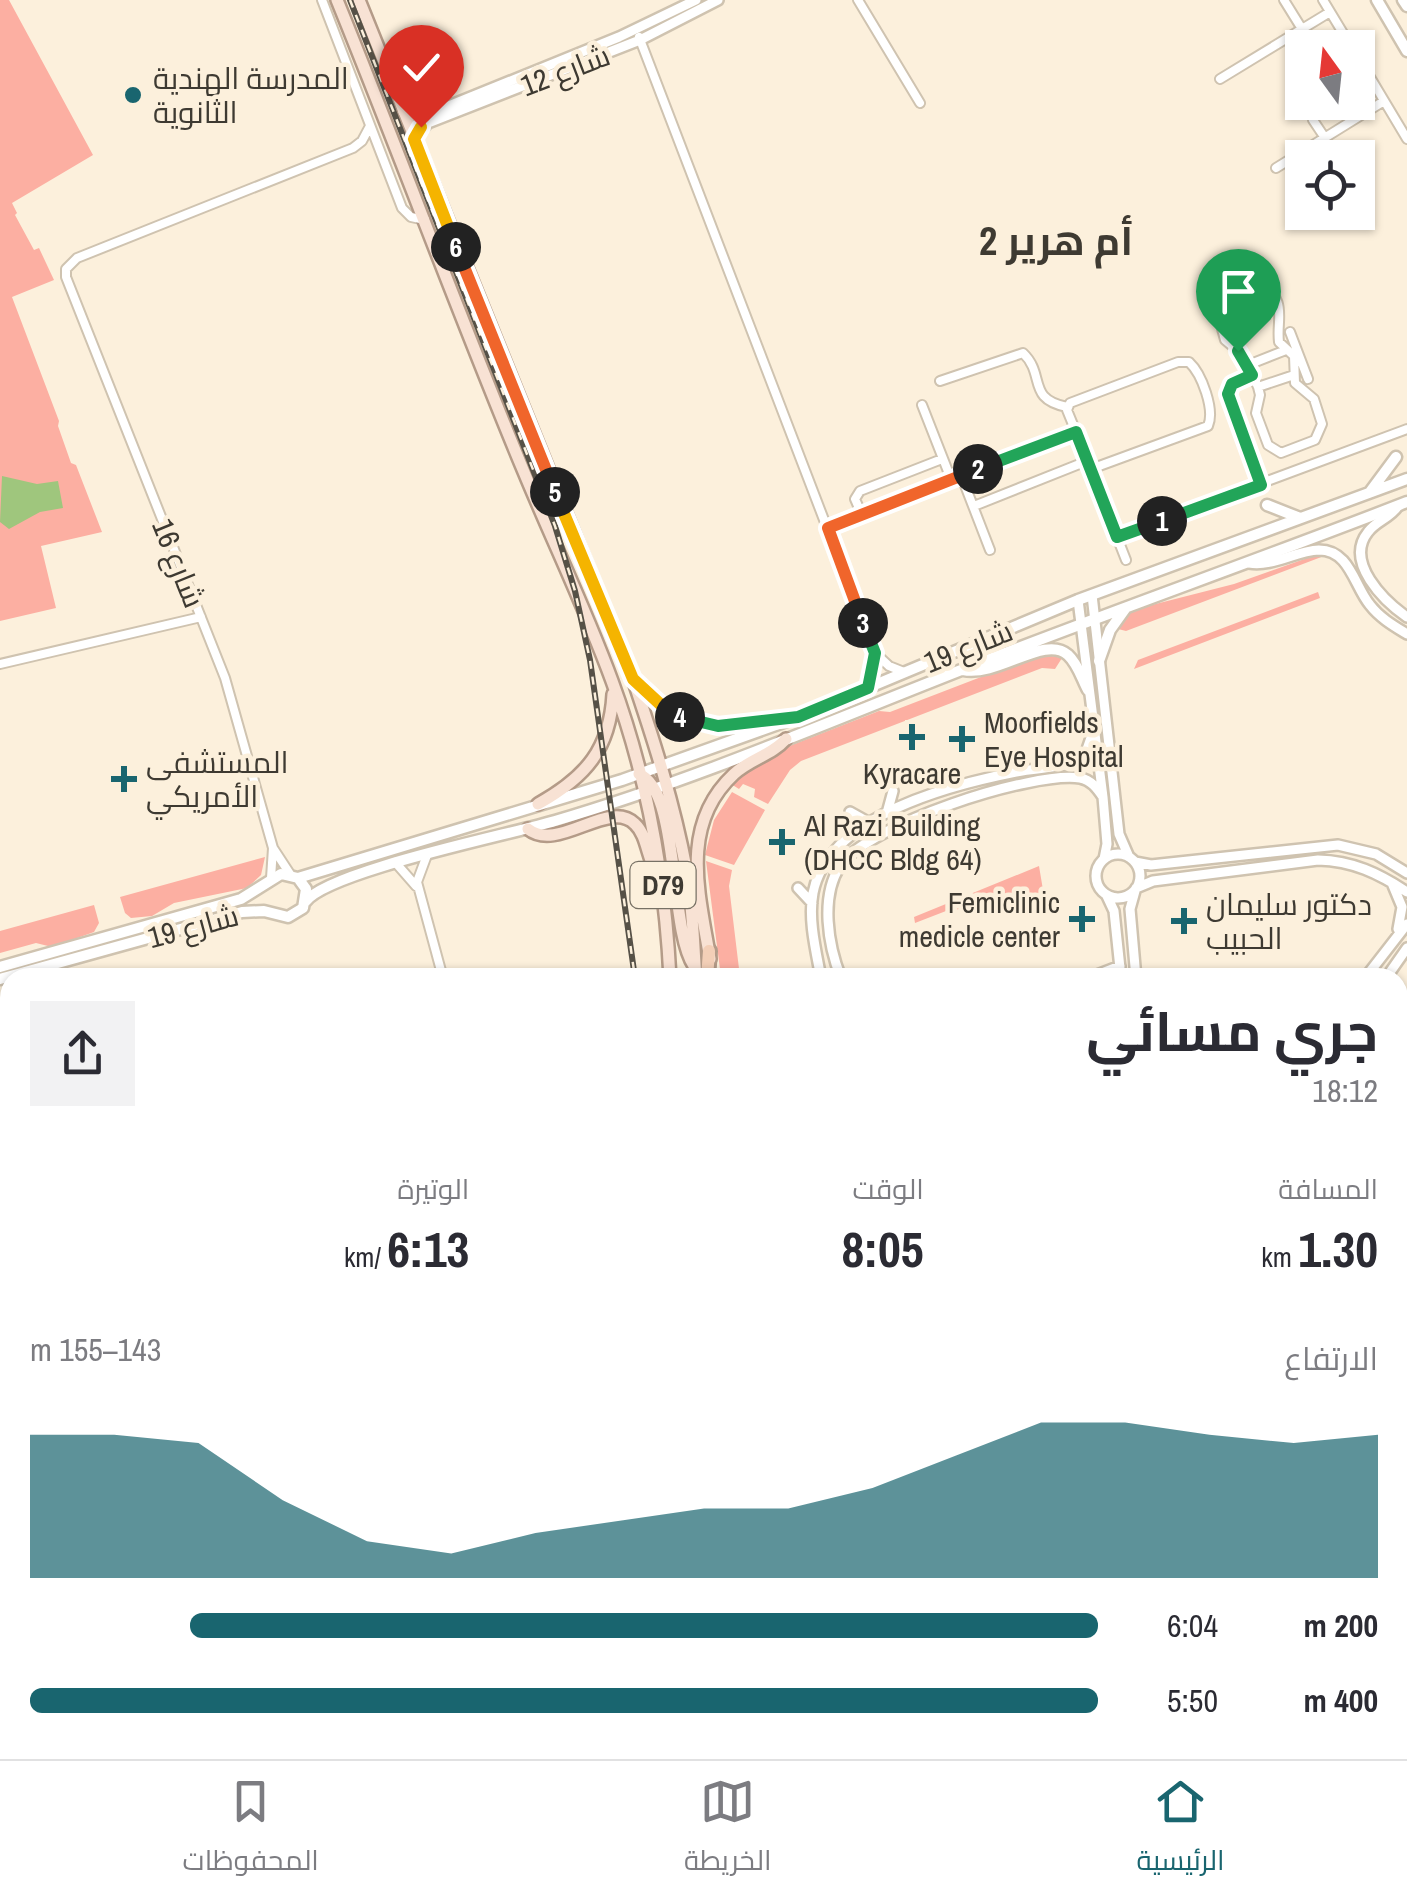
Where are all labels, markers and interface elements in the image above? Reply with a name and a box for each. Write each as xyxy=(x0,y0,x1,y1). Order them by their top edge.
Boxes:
pin xyxy=(379,25,464,128)
north arrow xyxy=(1285,30,1375,120)
map controls xyxy=(1285,30,1375,230)
street label: شارع 12 xyxy=(515,35,616,106)
icon: check xyxy=(394,40,449,95)
place label: المدرسة الهندية الثانوية xyxy=(153,58,349,132)
marker: المدرسة الهندية الثانوية xyxy=(122,84,144,106)
button: locate xyxy=(1285,140,1375,230)
district label: أم هرير 2 xyxy=(979,214,1133,269)
pin: 6 xyxy=(431,222,481,272)
text: 6 xyxy=(450,228,462,266)
pin xyxy=(1196,249,1281,352)
icon: arrive xyxy=(1211,264,1266,319)
pin: 2 xyxy=(953,444,1003,494)
text: 2 xyxy=(972,450,984,488)
pin: 5 xyxy=(530,467,580,517)
text: 5 xyxy=(549,473,561,511)
pin: 1 xyxy=(1137,496,1187,546)
text: 1 xyxy=(1156,502,1168,540)
street label: شارع 16 xyxy=(142,513,215,614)
pin: 3 xyxy=(838,598,888,648)
text: 3 xyxy=(857,604,869,642)
street label: شارع 19 xyxy=(918,610,1019,683)
pin: 4 xyxy=(655,692,705,742)
text: 4 xyxy=(674,698,686,736)
place label: Moorfields Eye Hospital xyxy=(984,702,1123,776)
marker: Kyracare xyxy=(899,724,925,750)
marker: Moorfields Eye Hospital xyxy=(949,726,975,752)
place label: المستشفى الأمريكي xyxy=(146,742,289,820)
place label: Kyracare xyxy=(863,753,961,793)
marker: المستشفى الأمريكي xyxy=(111,766,137,792)
place label: Al Razi Building (DHCC Bldg 64) xyxy=(803,805,982,879)
marker: Al Razi Building (DHCC Bldg 64) xyxy=(769,829,795,855)
road number: D79 xyxy=(630,862,696,908)
place label: Femiclinic medicle center xyxy=(899,882,1061,956)
place label: دكتور سليمان الحبيب xyxy=(1206,884,1372,958)
street label: شارع 19 xyxy=(143,895,243,958)
marker: Femiclinic medicle center xyxy=(1069,906,1095,932)
marker: دكتور سليمان الحبيب xyxy=(1171,908,1197,934)
text: جري مسائي xyxy=(1086,994,1378,1068)
button: share xyxy=(30,1001,135,1106)
text: 18:12 xyxy=(1312,1069,1378,1112)
text: الوتيرة xyxy=(397,1170,469,1208)
text: الوقت xyxy=(852,1170,924,1208)
text: المسافة xyxy=(1278,1170,1378,1208)
text: 6:13 xyxy=(387,1215,469,1283)
text: 8:05 xyxy=(842,1215,924,1283)
text: 1.30 xyxy=(1298,1215,1378,1283)
text: /km xyxy=(344,1238,387,1276)
text: km xyxy=(1261,1238,1298,1276)
text: 143–155 m xyxy=(30,1328,161,1371)
text: الارتفاع xyxy=(1284,1337,1378,1380)
text: 6:04 xyxy=(1167,1604,1218,1647)
text: 200 m xyxy=(1304,1604,1378,1647)
text: 5:50 xyxy=(1167,1679,1218,1722)
text: 400 m xyxy=(1304,1679,1378,1722)
tab: المحفوظات xyxy=(183,1774,319,1886)
tab: الخريطة xyxy=(684,1774,771,1886)
tab: الرئيسية xyxy=(1137,1774,1224,1886)

